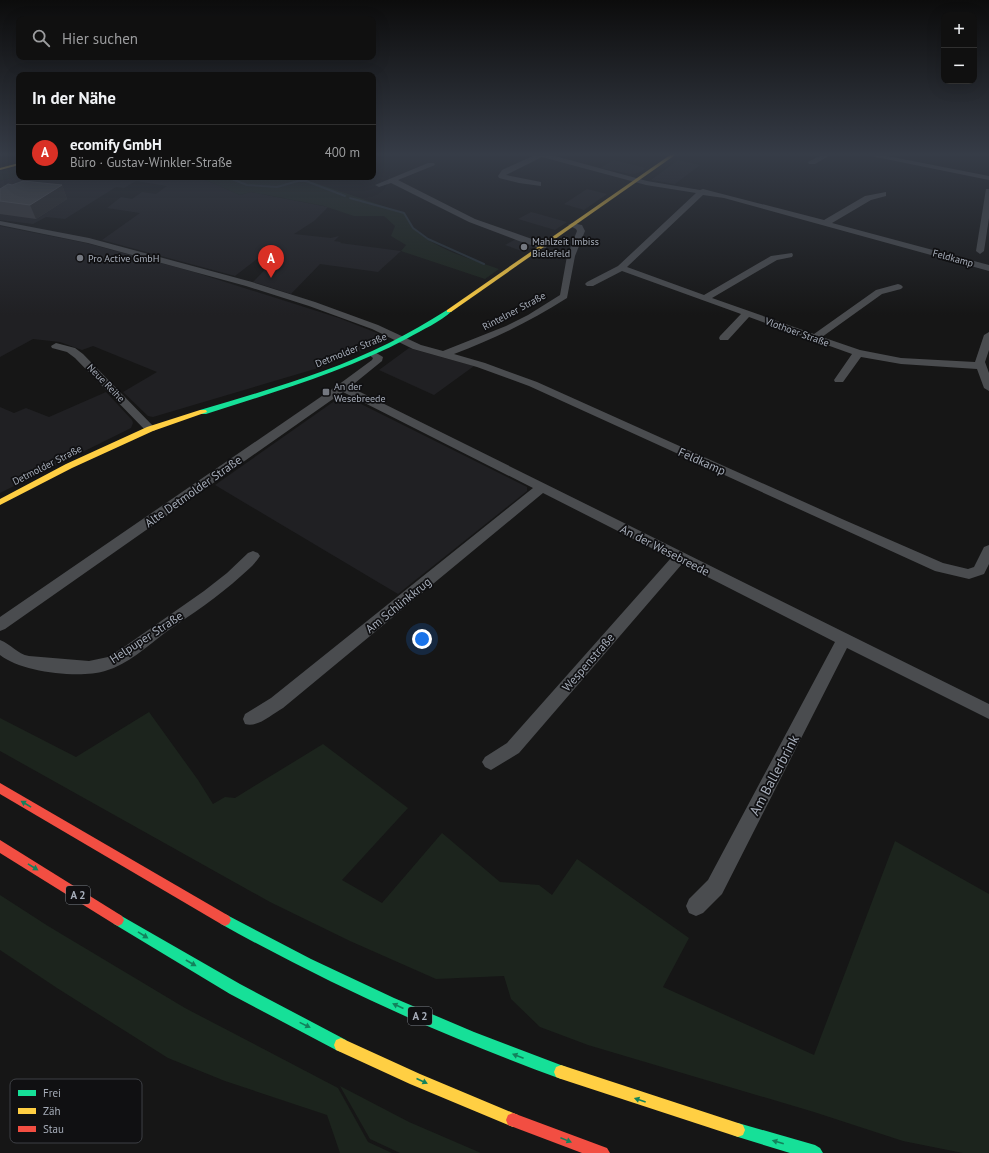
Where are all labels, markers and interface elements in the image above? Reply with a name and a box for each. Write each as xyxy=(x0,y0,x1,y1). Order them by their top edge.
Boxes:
map controls xyxy=(941,12,977,84)
button: + xyxy=(941,12,977,48)
search box xyxy=(16,16,376,60)
icon: search xyxy=(30,27,52,49)
text: Hier suchen xyxy=(62,29,138,48)
button: − xyxy=(941,48,977,84)
text: In der Nähe xyxy=(32,87,116,109)
text: ecomify GmbH xyxy=(70,135,162,154)
text: A xyxy=(41,144,49,161)
text: 400 m xyxy=(325,144,360,161)
text: Büro · Gustav-Winkler-Straße xyxy=(70,154,232,171)
place label: Mahlzeit Imbiss Bielefeld xyxy=(532,235,599,260)
marker: Mahlzeit Imbiss Bielefeld xyxy=(519,242,529,252)
pin: A xyxy=(258,245,284,278)
street label: Feldkamp xyxy=(931,246,975,270)
place label: Pro Active GmbH xyxy=(88,252,159,265)
marker: Pro Active GmbH xyxy=(75,253,85,263)
street label: Rintelner Straße xyxy=(480,289,548,333)
street label: Vlothoer Straße xyxy=(762,314,831,350)
street label: Detmolder Straße xyxy=(313,330,389,370)
street label: Neue Reihe xyxy=(84,361,128,405)
place label: An der Wesebreede xyxy=(334,380,386,405)
marker: An der Wesebreede xyxy=(321,387,331,397)
street label: Detmolder Straße xyxy=(10,442,84,488)
street label: Feldkamp xyxy=(676,444,728,478)
street label: Alte Detmolder Straße xyxy=(142,452,244,530)
street label: An der Wesebreede xyxy=(618,521,712,579)
street label: Am Schlinkkrug xyxy=(362,574,434,636)
street label: Helpuper Straße xyxy=(107,608,185,666)
your location xyxy=(412,629,432,649)
street label: Wespenstraße xyxy=(559,630,617,694)
street label: Am Ballerbrink xyxy=(745,731,803,818)
one-way arrow xyxy=(20,800,32,807)
one-way arrow xyxy=(27,863,39,870)
road number: A 2 xyxy=(66,886,90,904)
one-way arrow xyxy=(137,932,149,939)
one-way arrow xyxy=(185,960,197,967)
one-way arrow xyxy=(392,1003,403,1009)
road number: A 2 xyxy=(408,1007,432,1025)
one-way arrow xyxy=(299,1022,311,1029)
one-way arrow xyxy=(511,1052,523,1058)
legend xyxy=(10,1079,142,1143)
one-way arrow xyxy=(417,1079,429,1085)
text: Frei xyxy=(43,1086,61,1100)
one-way arrow xyxy=(634,1097,646,1103)
text: Zäh xyxy=(43,1104,60,1118)
text: Stau xyxy=(43,1122,64,1136)
one-way arrow xyxy=(561,1137,573,1143)
one-way arrow xyxy=(771,1139,783,1145)

